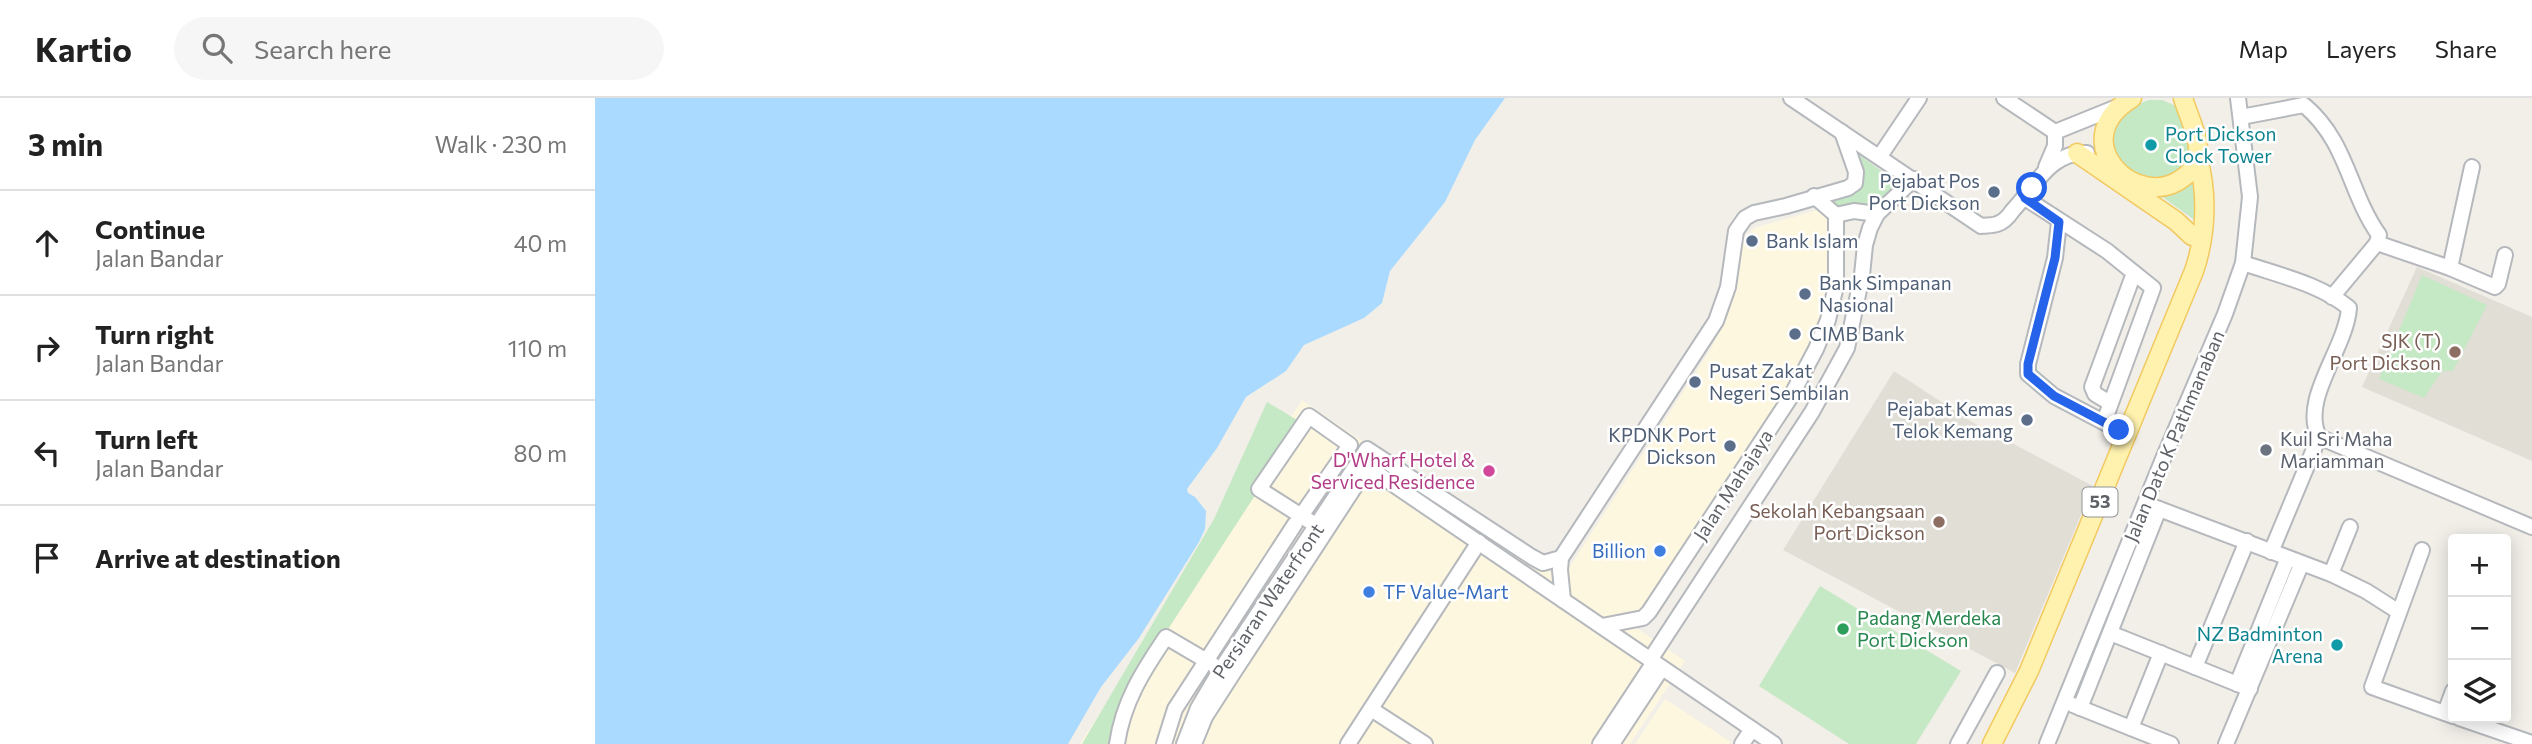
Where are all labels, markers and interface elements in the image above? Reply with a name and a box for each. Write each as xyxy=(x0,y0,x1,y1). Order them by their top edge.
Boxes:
search box xyxy=(174,17,664,80)
text: Kartio xyxy=(35,28,132,69)
icon: search xyxy=(198,29,236,67)
text: Search here xyxy=(254,33,391,64)
text: Map xyxy=(2239,34,2288,63)
text: Layers xyxy=(2326,34,2397,63)
text: Share xyxy=(2435,34,2497,63)
place label: Port Dickson Clock Tower xyxy=(2165,122,2276,167)
text: 3 min xyxy=(28,125,103,162)
text: Walk · 230 m xyxy=(435,130,567,158)
marker: Port Dickson Clock Tower xyxy=(2143,137,2159,153)
place label: Pejabat Pos Port Dickson xyxy=(1869,169,1980,214)
route start xyxy=(2016,172,2047,203)
marker: Pejabat Pos Port Dickson xyxy=(1986,184,2002,200)
text: Continue xyxy=(95,213,205,244)
icon: ahead xyxy=(28,224,66,262)
text: 40 m xyxy=(514,229,567,257)
place label: Bank Islam xyxy=(1766,229,1858,252)
marker: Bank Islam xyxy=(1744,233,1760,249)
text: Jalan Bandar xyxy=(95,244,224,272)
place label: Bank Simpanan Nasional xyxy=(1819,271,1952,316)
marker: Bank Simpanan Nasional xyxy=(1797,286,1813,302)
text: Turn right xyxy=(95,318,214,349)
place label: CIMB Bank xyxy=(1809,322,1905,345)
marker: CIMB Bank xyxy=(1787,326,1803,342)
street label: Jalan Dato K Pathmanaban xyxy=(2118,327,2229,545)
icon: right xyxy=(28,329,66,367)
place label: SJK (T) Port Dickson xyxy=(2330,329,2441,374)
text: 110 m xyxy=(508,334,567,362)
marker: SJK (T) Port Dickson xyxy=(2447,344,2463,360)
text: Jalan Bandar xyxy=(95,349,224,377)
place label: Pusat Zakat Negeri Sembilan xyxy=(1709,359,1849,404)
marker: Pusat Zakat Negeri Sembilan xyxy=(1687,374,1703,390)
place label: Pejabat Kemas Telok Kemang xyxy=(1887,397,2013,442)
marker: Pejabat Kemas Telok Kemang xyxy=(2019,412,2035,428)
route end xyxy=(2103,414,2134,445)
text: Turn left xyxy=(95,423,198,454)
place label: KPDNK Port Dickson xyxy=(1608,423,1716,468)
street label: Jalan Mahajaya xyxy=(1688,425,1777,545)
place label: Kuil Sri Maha Mariamman xyxy=(2280,427,2393,472)
icon: left xyxy=(28,434,66,472)
marker: KPDNK Port Dickson xyxy=(1722,438,1738,454)
text: 80 m xyxy=(514,439,567,467)
marker: Kuil Sri Maha Mariamman xyxy=(2258,442,2274,458)
place label: D'Wharf Hotel & Serviced Residence xyxy=(1311,448,1475,493)
text: Jalan Bandar xyxy=(95,454,224,482)
marker: D'Wharf Hotel & Serviced Residence xyxy=(1481,463,1497,479)
road number: 53 xyxy=(2083,488,2117,516)
place label: Sekolah Kebangsaan Port Dickson xyxy=(1749,499,1925,544)
marker: Sekolah Kebangsaan Port Dickson xyxy=(1931,514,1947,530)
street label: Persiaran Waterfront xyxy=(1207,518,1328,683)
map controls xyxy=(2448,534,2511,723)
button: + xyxy=(2448,534,2511,597)
icon: arrive xyxy=(28,539,66,577)
place label: Billion xyxy=(1592,539,1646,562)
text: Arrive at destination xyxy=(95,542,341,573)
marker: Billion xyxy=(1652,543,1668,559)
place label: TF Value-Mart xyxy=(1383,580,1509,603)
marker: TF Value-Mart xyxy=(1361,584,1377,600)
button: − xyxy=(2448,597,2511,660)
place label: Padang Merdeka Port Dickson xyxy=(1857,606,2001,651)
marker: Padang Merdeka Port Dickson xyxy=(1835,621,1851,637)
place label: NZ Badminton Arena xyxy=(2197,622,2323,667)
marker: NZ Badminton Arena xyxy=(2329,637,2345,653)
button: layers xyxy=(2448,660,2511,723)

